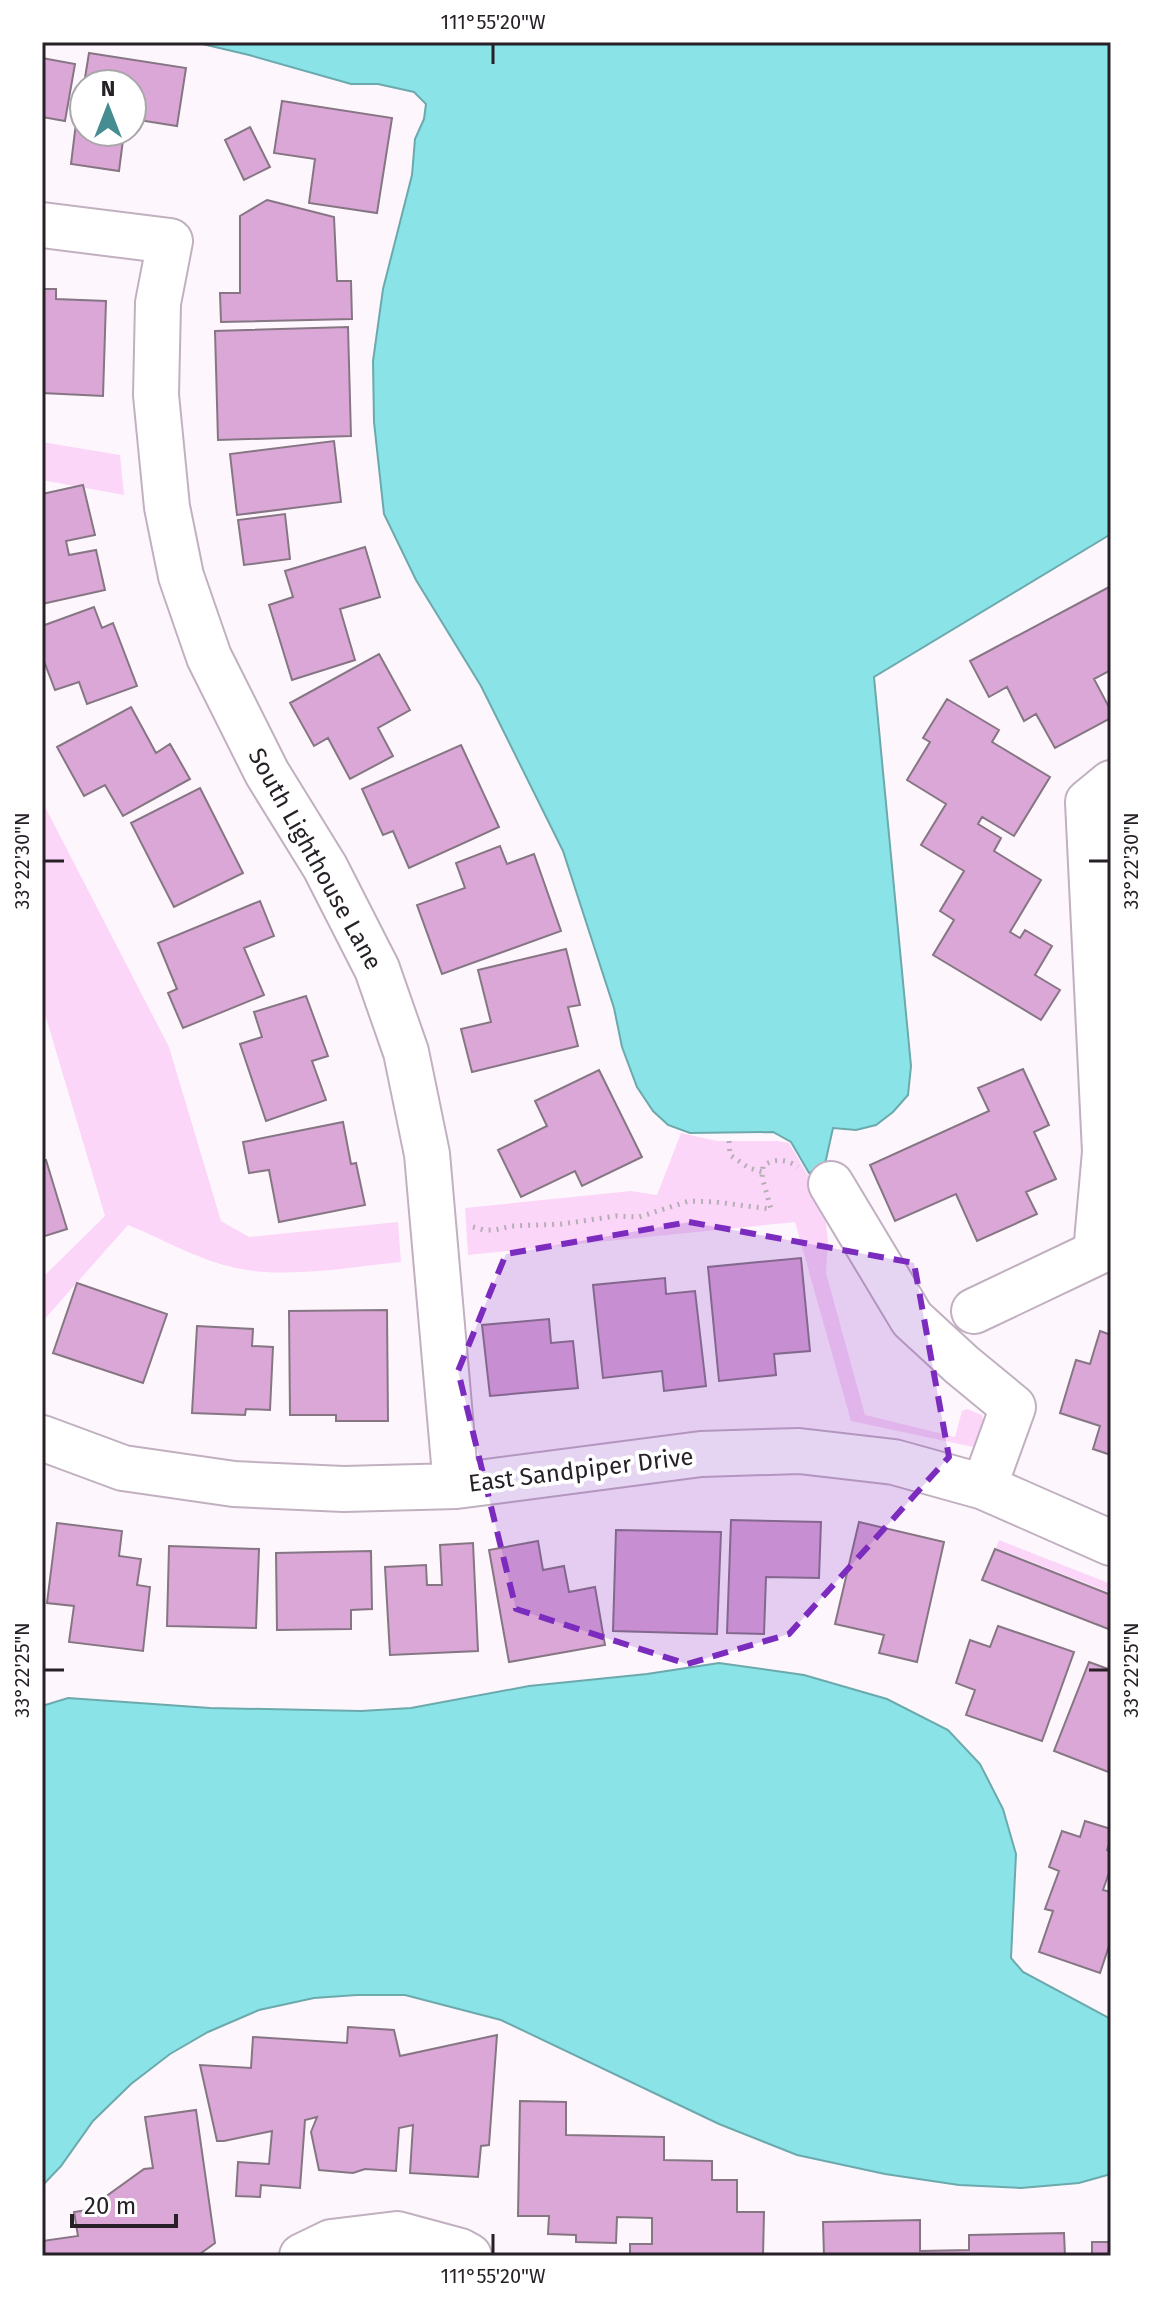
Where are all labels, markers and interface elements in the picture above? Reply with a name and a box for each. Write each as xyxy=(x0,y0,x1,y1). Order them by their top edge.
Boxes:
text: 111°55'20"W xyxy=(441,10,546,34)
north arrow xyxy=(68,68,148,148)
text: N xyxy=(101,75,115,102)
street label: South Lighthouse Lane xyxy=(242,743,388,975)
text: 33°22'30"N xyxy=(10,812,34,910)
text: 33°22'30"N xyxy=(1119,812,1143,910)
street label: East Sandpiper Drive xyxy=(467,1442,695,1498)
text: 33°22'25"N xyxy=(10,1622,34,1718)
text: 33°22'25"N xyxy=(1119,1622,1143,1718)
scale bar xyxy=(72,2178,176,2228)
text: 20 m xyxy=(84,2192,136,2220)
text: 111°55'20"W xyxy=(441,2264,546,2288)

